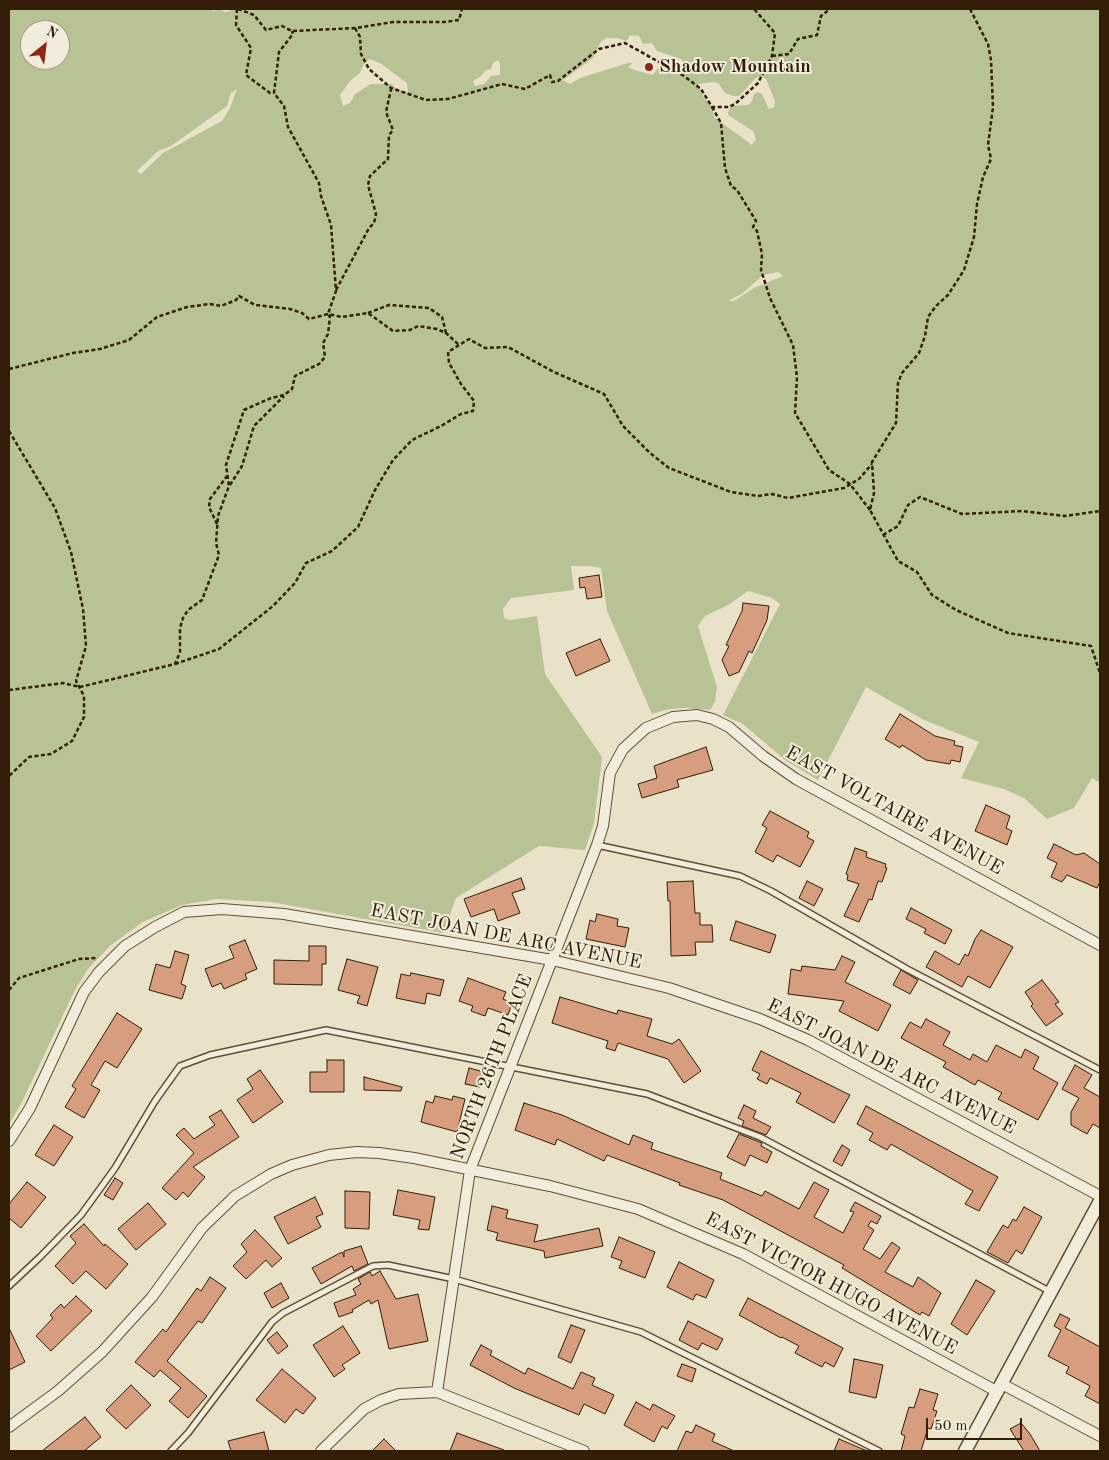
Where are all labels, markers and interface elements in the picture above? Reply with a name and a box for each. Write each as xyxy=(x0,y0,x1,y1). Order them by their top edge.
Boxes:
north arrow xyxy=(20,20,70,70)
text: N xyxy=(44,24,60,41)
place label: Shadow Mountain xyxy=(659,56,811,78)
marker: Shadow Mountain xyxy=(643,61,655,73)
street label: EAST VOLTAIRE AVENUE xyxy=(781,741,1007,881)
street label: EAST JOAN DE ARC AVENUE xyxy=(368,899,644,975)
street label: NORTH 26TH PLACE xyxy=(446,971,538,1163)
street label: EAST JOAN DE ARC AVENUE xyxy=(763,994,1019,1140)
street label: EAST VICTOR HUGO AVENUE xyxy=(701,1208,961,1360)
scale bar xyxy=(929,1408,1025,1440)
text: 50 m xyxy=(934,1419,968,1434)

